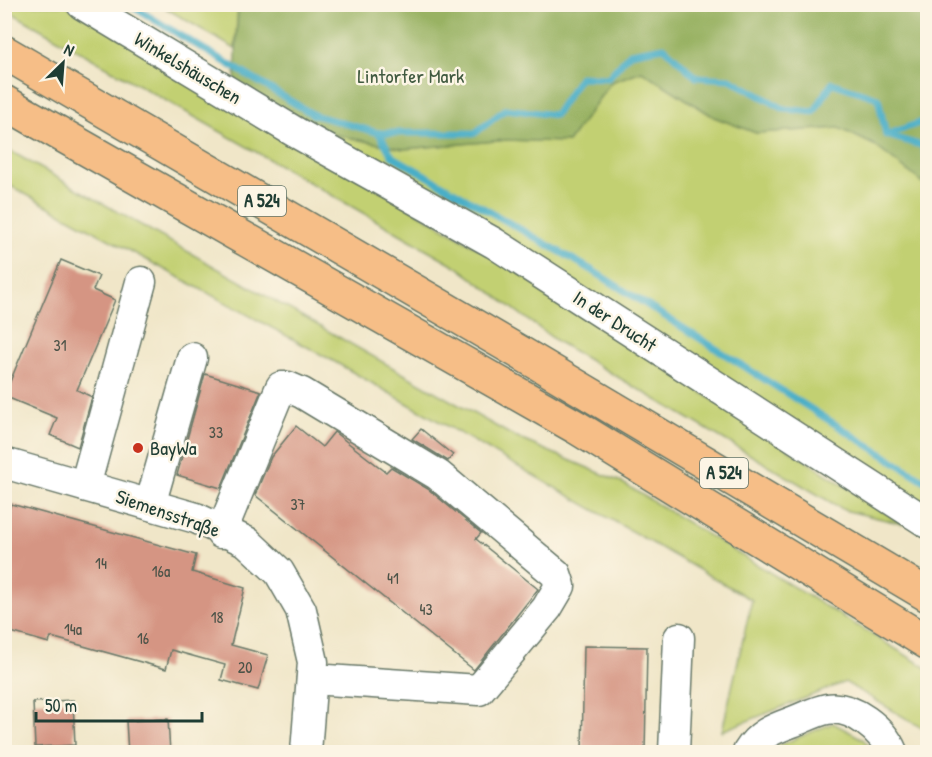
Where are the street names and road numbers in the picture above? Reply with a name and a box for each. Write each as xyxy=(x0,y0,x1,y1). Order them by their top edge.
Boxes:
street label: Winkelshäuschen xyxy=(130,25,247,110)
road number: A 524 xyxy=(238,186,286,216)
street label: In der Drucht xyxy=(568,283,663,358)
road number: A 524 xyxy=(700,458,748,488)
street label: Siemensstraße xyxy=(112,482,224,543)

